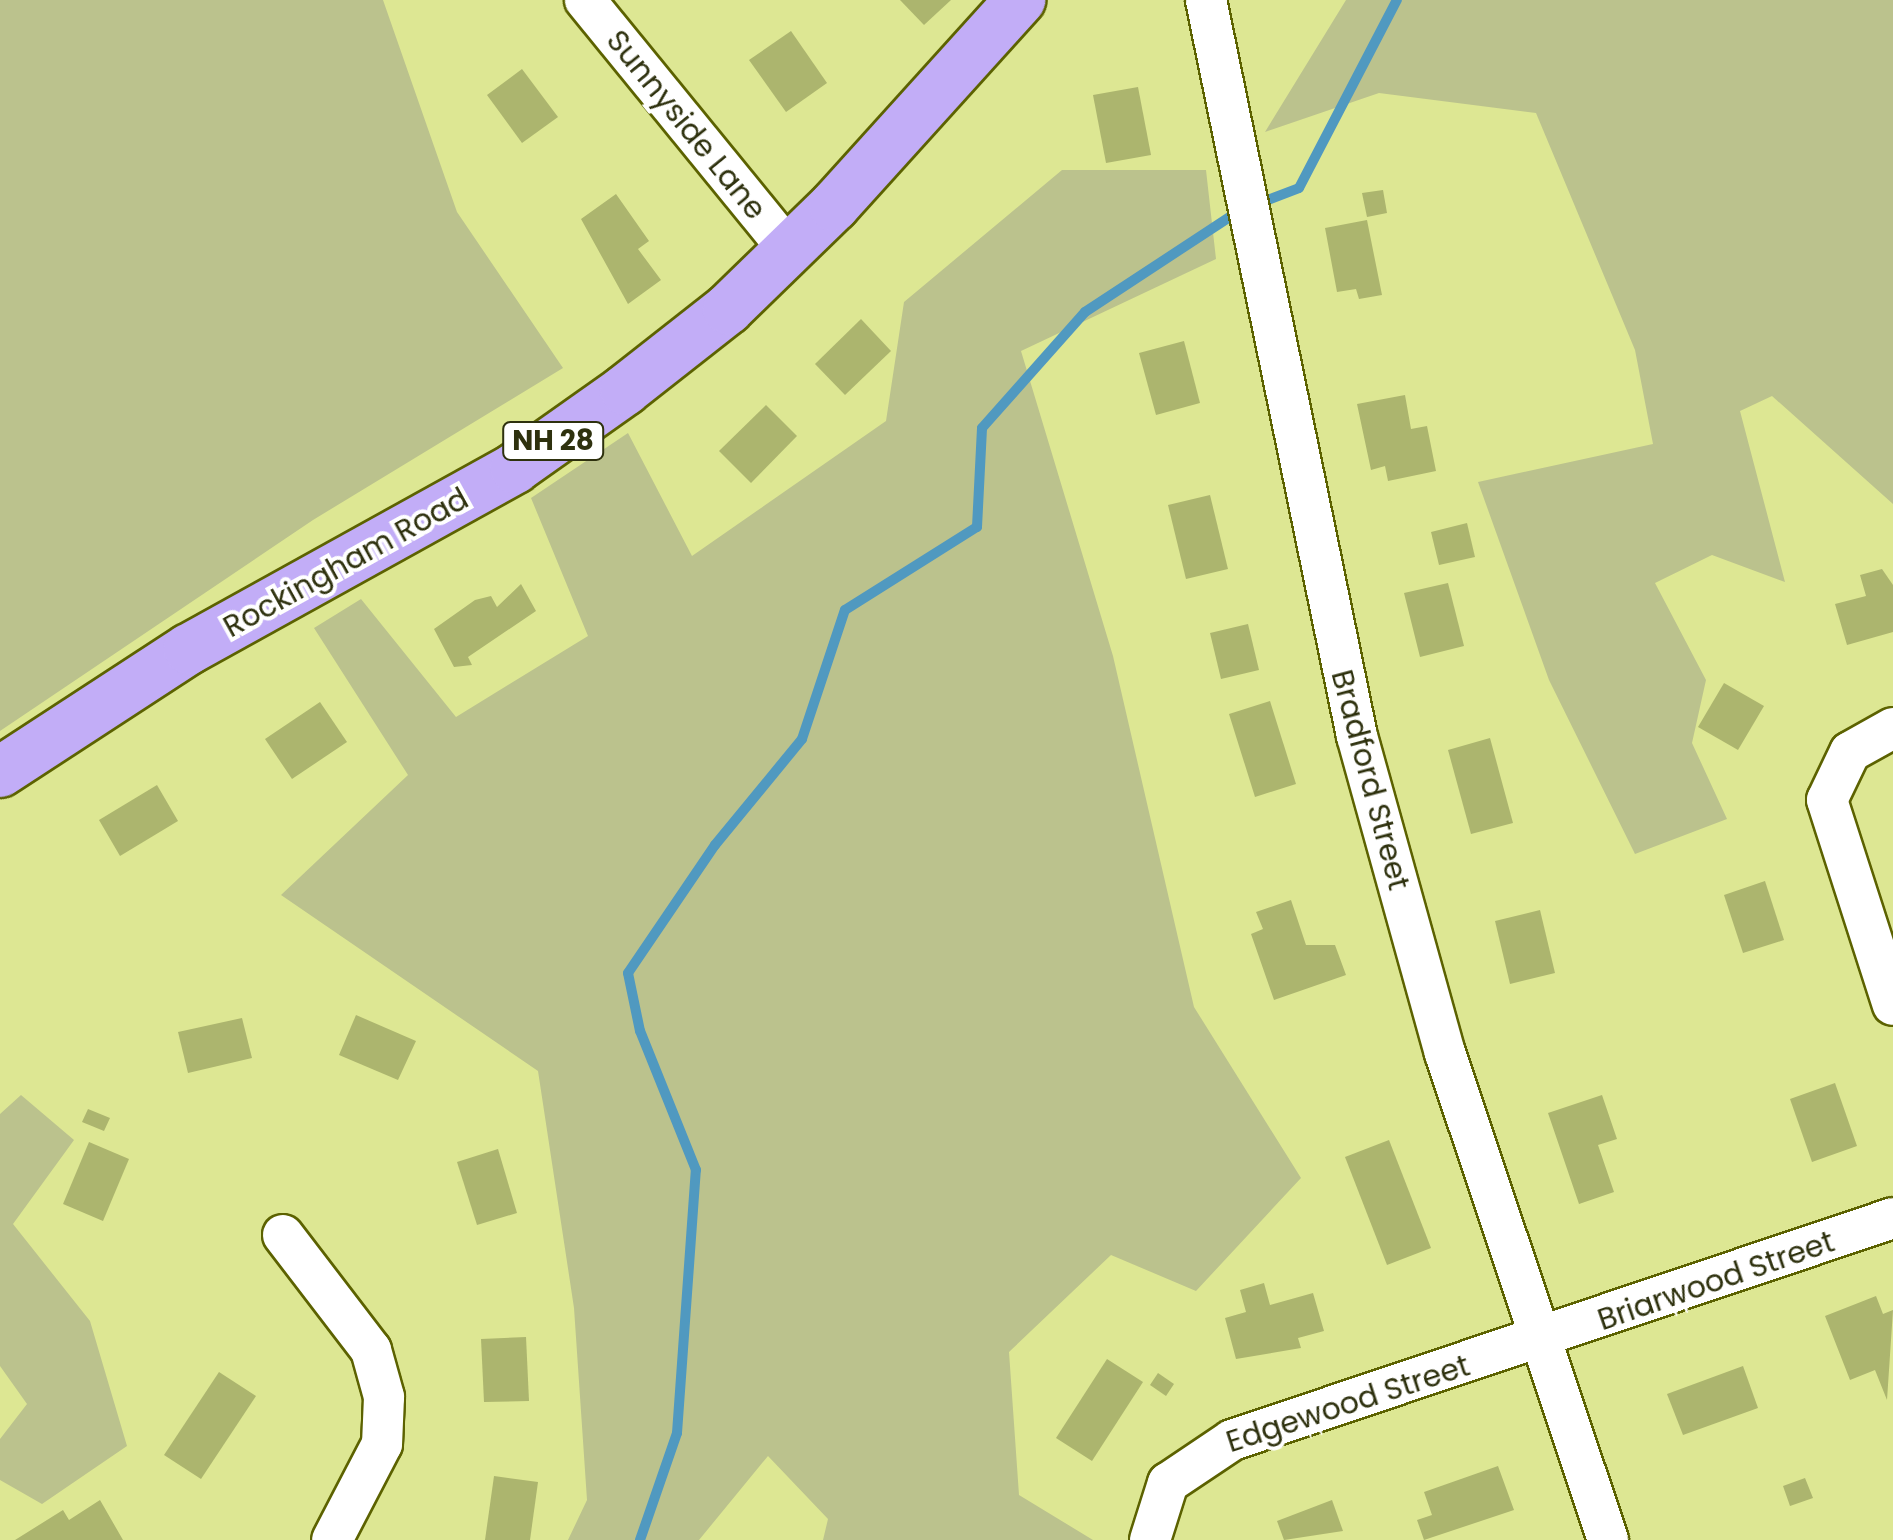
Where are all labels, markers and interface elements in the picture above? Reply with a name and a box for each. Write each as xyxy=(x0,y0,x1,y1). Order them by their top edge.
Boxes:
street label: Sunnyside Lane xyxy=(599,23,773,227)
road number: NH 28 xyxy=(500,418,606,464)
street label: Rockingham Road xyxy=(217,481,475,645)
street label: Bradford Street xyxy=(1323,666,1417,894)
street label: Briarwood Street xyxy=(1593,1224,1839,1338)
street label: Edgewood Street xyxy=(1222,1348,1474,1460)

